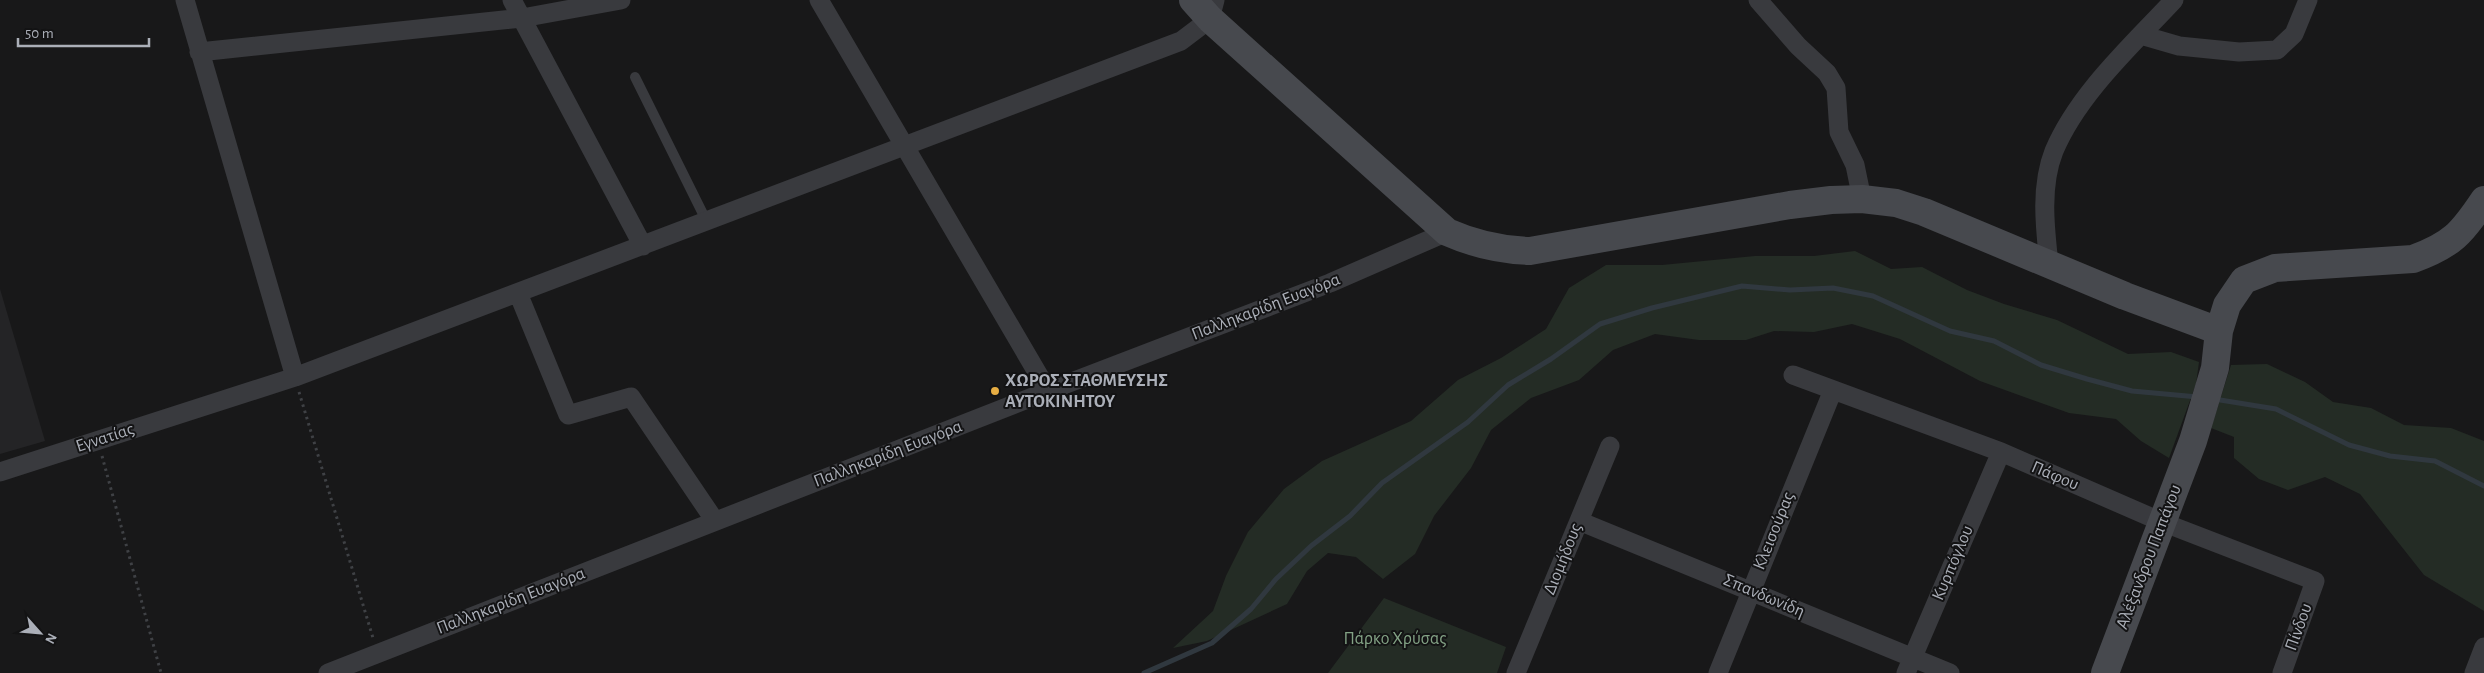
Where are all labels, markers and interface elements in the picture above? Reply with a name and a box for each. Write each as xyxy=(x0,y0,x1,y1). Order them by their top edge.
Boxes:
scale bar xyxy=(18,15,149,47)
text: 50 m xyxy=(25,26,54,41)
street label: Παλληκαρίδη Ευαγόρα xyxy=(1189,269,1343,344)
place label: ΧΩΡΟΣ ΣΤΑΘΜΕΥΣΗΣ ΑΥΤΟΚΙΝΗΤΟΥ xyxy=(1005,372,1168,411)
marker: ΧΩΡΟΣ ΣΤΑΘΜΕΥΣΗΣ ΑΥΤΟΚΙΝΗΤΟΥ xyxy=(989,385,1001,397)
street label: Παλληκαρίδη Ευαγόρα xyxy=(811,416,965,491)
street label: Εγνατίας xyxy=(73,419,136,456)
street label: Πάφου xyxy=(2029,458,2081,494)
street label: Αλέξανδρου Παπάγου xyxy=(2113,482,2185,632)
street label: Κλεισούρας xyxy=(1750,489,1798,573)
street label: Διομήδους xyxy=(1541,521,1585,597)
street label: Κυρπόγλου xyxy=(1929,523,1977,603)
street label: Παλληκαρίδη Ευαγόρα xyxy=(434,563,588,638)
street label: Σπανδωνίδη xyxy=(1721,570,1808,621)
street label: Πίνδου xyxy=(2281,601,2316,653)
north arrow xyxy=(15,608,65,658)
park label: Πάρκο Χρύσας xyxy=(1344,630,1446,648)
text: N xyxy=(42,631,59,646)

